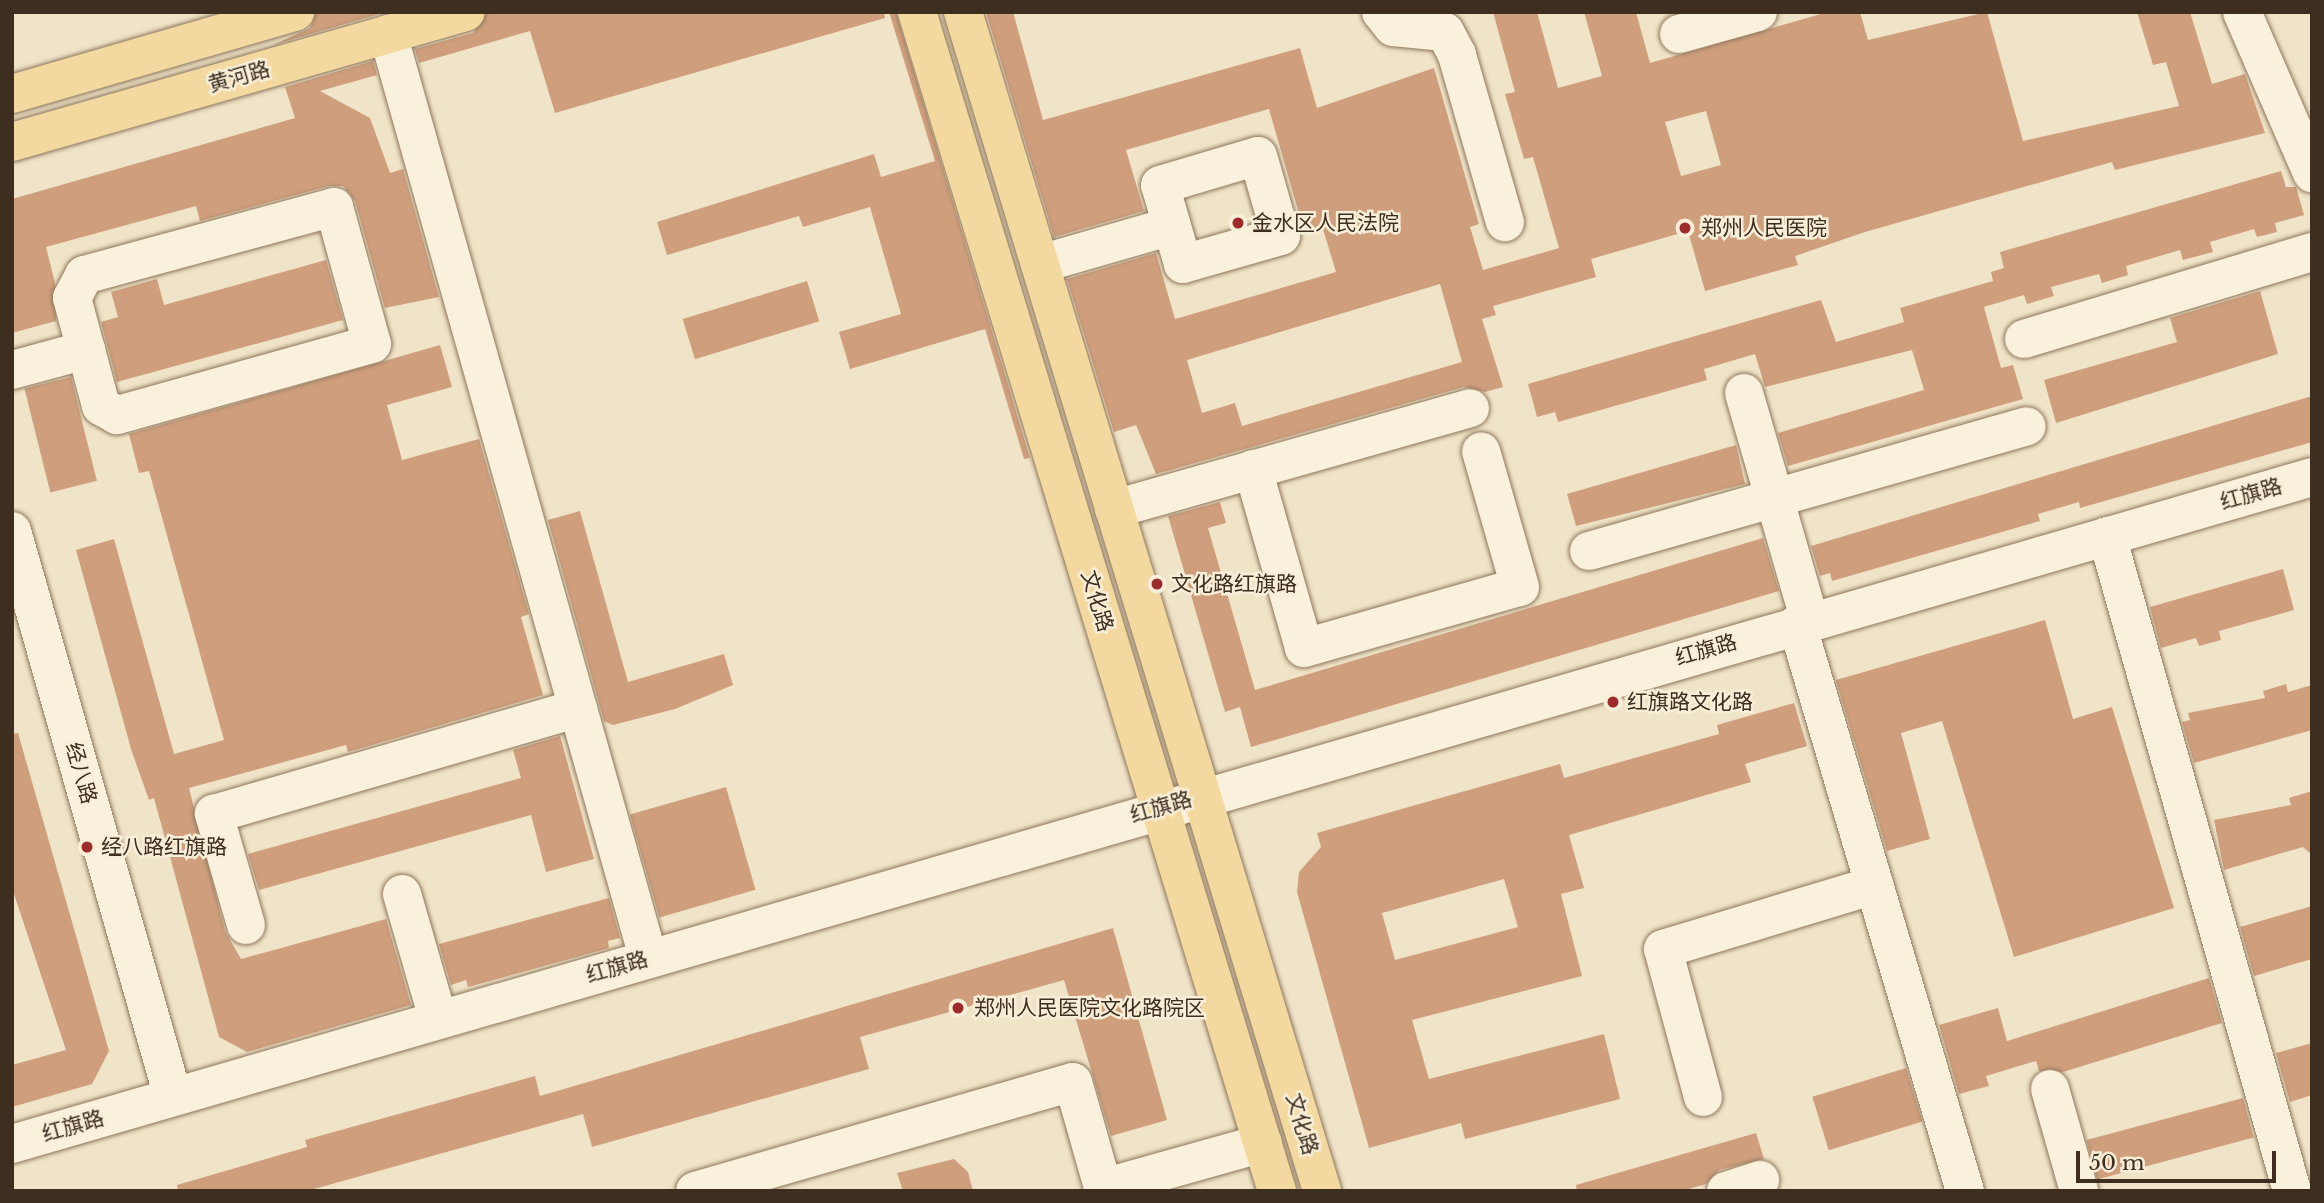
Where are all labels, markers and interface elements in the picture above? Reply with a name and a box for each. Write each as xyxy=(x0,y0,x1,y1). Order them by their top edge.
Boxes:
street label: 黄河路 xyxy=(205,56,273,98)
place label: 金水区人民法院 xyxy=(1252,210,1399,236)
marker: 金水区人民法院 xyxy=(1230,215,1246,231)
place label: 郑州人民医院 xyxy=(1701,215,1827,241)
marker: 郑州人民医院 xyxy=(1675,218,1695,238)
street label: 红旗路 xyxy=(2217,473,2285,515)
street label: 文化路 xyxy=(1076,567,1118,635)
place label: 文化路红旗路 xyxy=(1171,571,1297,597)
marker: 文化路红旗路 xyxy=(1149,576,1165,592)
street label: 红旗路 xyxy=(1672,629,1740,671)
place label: 红旗路文化路 xyxy=(1627,689,1753,715)
marker: 红旗路文化路 xyxy=(1605,694,1621,710)
street label: 经八路 xyxy=(60,739,102,807)
street label: 红旗路 xyxy=(1127,786,1195,828)
place label: 经八路红旗路 xyxy=(101,834,227,860)
marker: 经八路红旗路 xyxy=(79,839,95,855)
street label: 红旗路 xyxy=(583,946,651,988)
place label: 郑州人民医院文化路院区 xyxy=(974,995,1205,1021)
marker: 郑州人民医院文化路院区 xyxy=(948,998,968,1018)
street label: 文化路 xyxy=(1281,1090,1323,1158)
street label: 红旗路 xyxy=(39,1105,107,1147)
scale bar xyxy=(2079,1136,2278,1180)
text: 50 m xyxy=(2089,1150,2144,1176)

